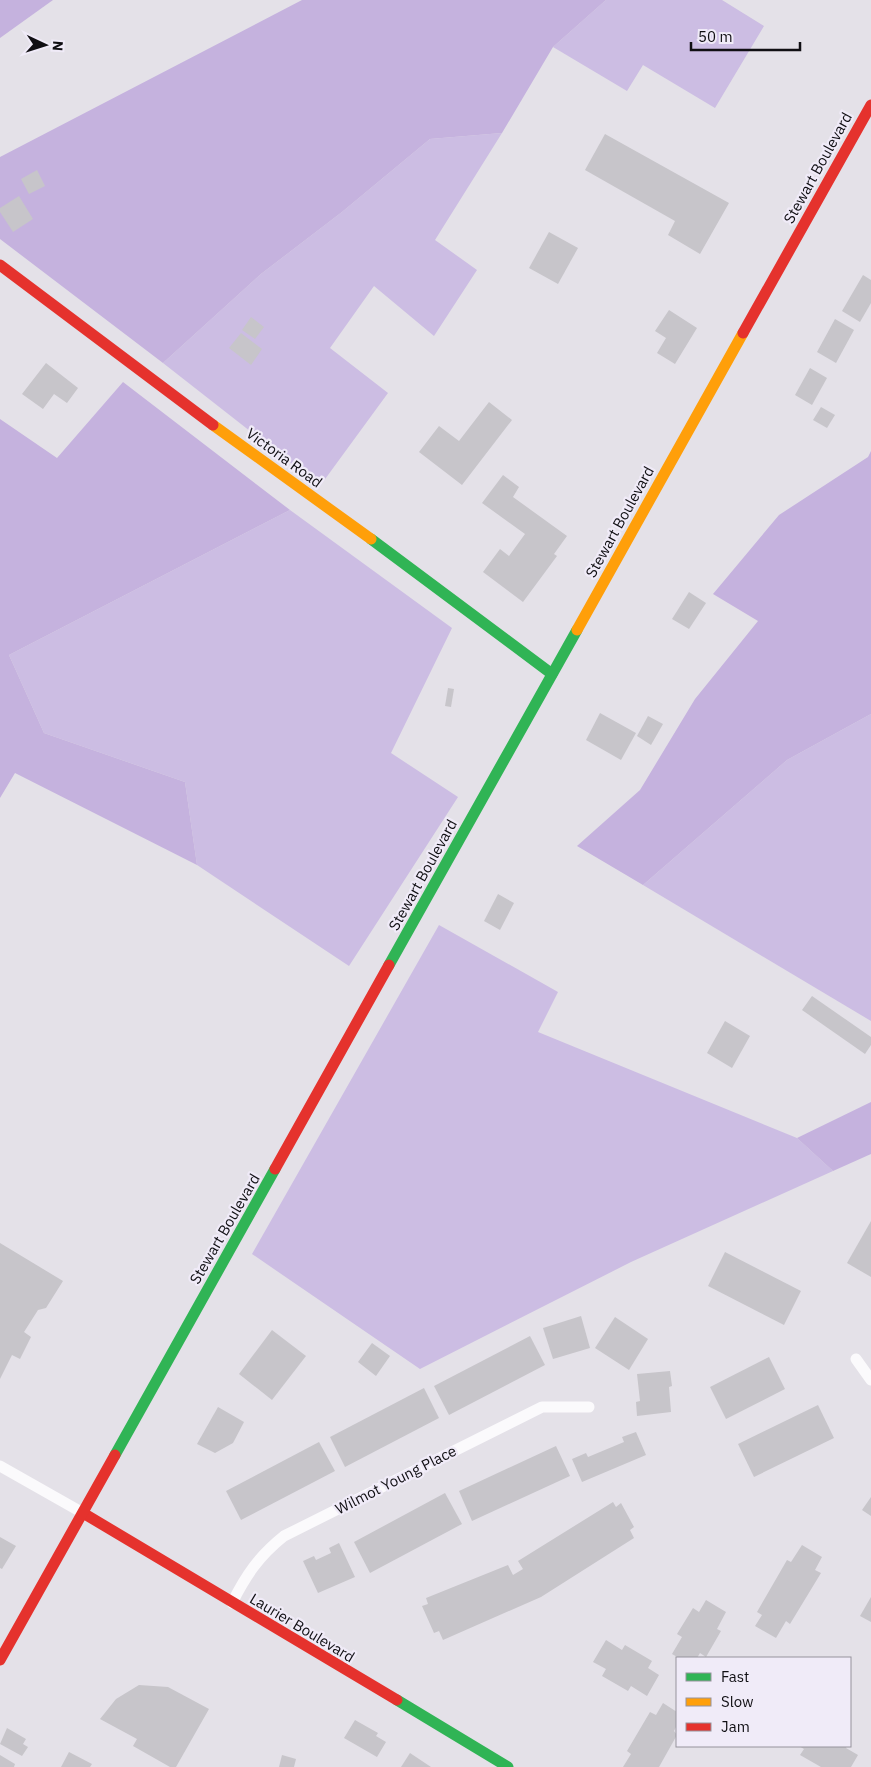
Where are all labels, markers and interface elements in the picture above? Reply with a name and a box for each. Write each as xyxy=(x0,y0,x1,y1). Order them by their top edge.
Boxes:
north arrow xyxy=(20,20,70,70)
scale bar xyxy=(691,20,800,52)
text: 50 m xyxy=(698,27,733,46)
text: N xyxy=(49,40,67,52)
street label: Stewart Boulevard xyxy=(779,109,856,227)
street label: Victoria Road xyxy=(243,424,326,492)
street label: Stewart Boulevard xyxy=(581,463,658,581)
street label: Stewart Boulevard xyxy=(384,816,461,934)
street label: Stewart Boulevard xyxy=(185,1170,264,1287)
street label: Wilmot Young Place xyxy=(332,1441,460,1518)
street label: Laurier Boulevard xyxy=(246,1589,358,1666)
legend xyxy=(676,1657,851,1747)
text: Fast xyxy=(721,1667,749,1686)
text: Slow xyxy=(721,1692,754,1711)
text: Jam xyxy=(721,1717,750,1736)

